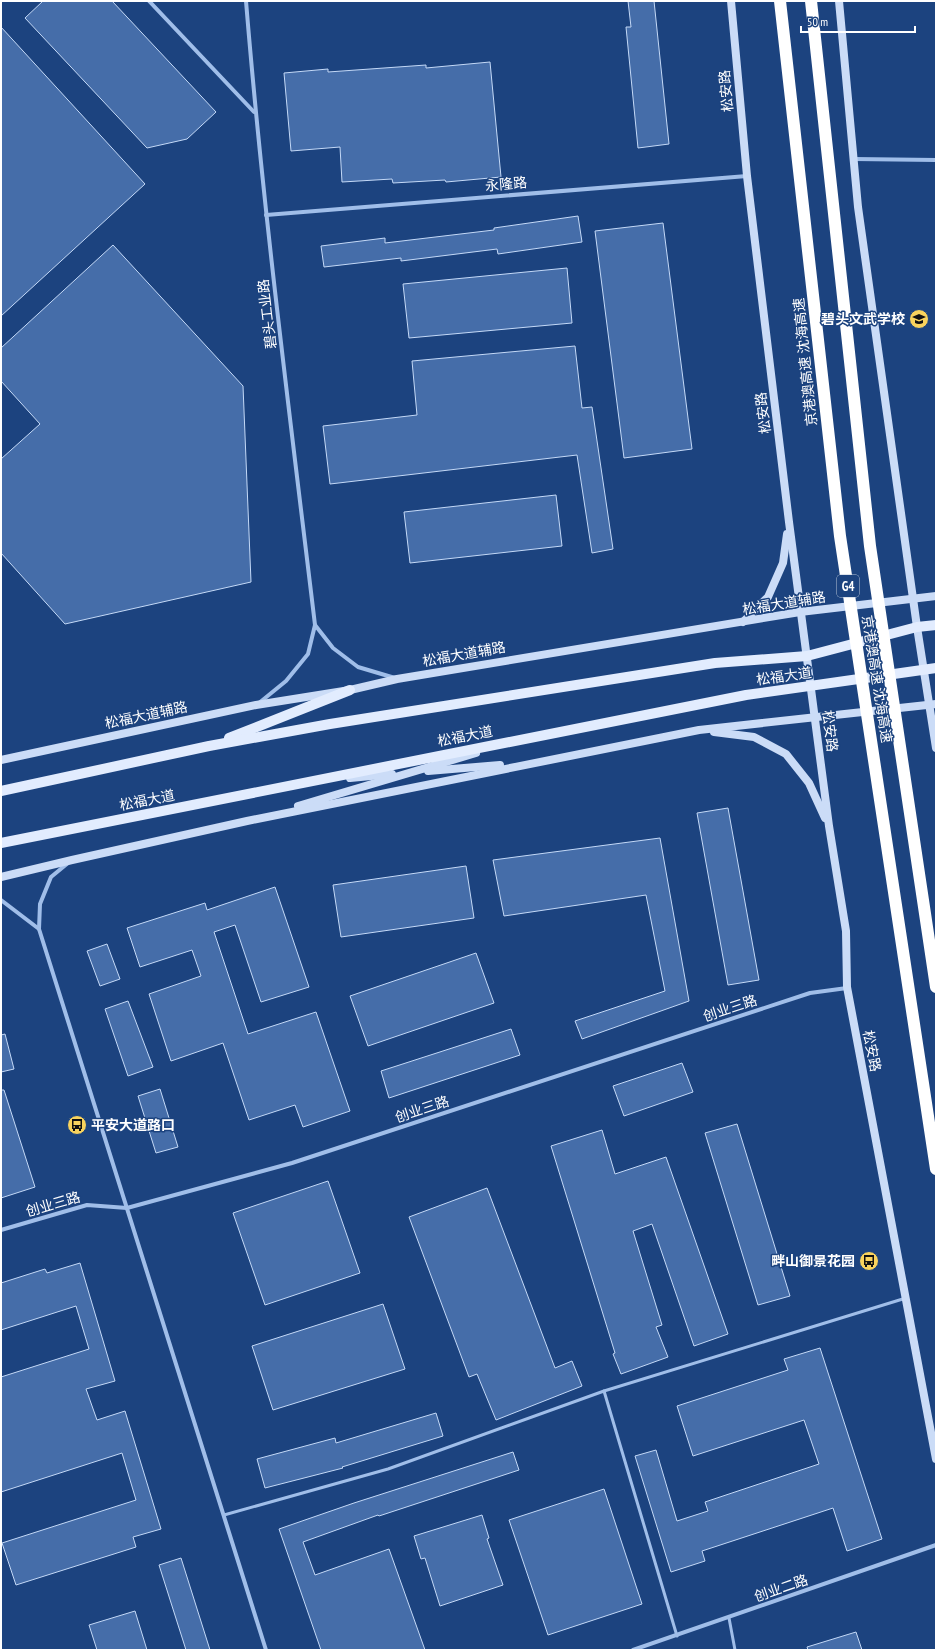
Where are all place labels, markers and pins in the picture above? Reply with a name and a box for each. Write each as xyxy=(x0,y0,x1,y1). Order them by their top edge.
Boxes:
school or university icon: 碧头文武学校 xyxy=(908,308,930,330)
place label: 碧头文武学校 xyxy=(821,310,905,328)
bus stop icon: 平安大道路口 xyxy=(66,1114,88,1136)
place label: 平安大道路口 xyxy=(91,1116,175,1134)
bus stop icon: 畔山御景花园 xyxy=(858,1250,880,1272)
place label: 畔山御景花园 xyxy=(771,1252,855,1270)

